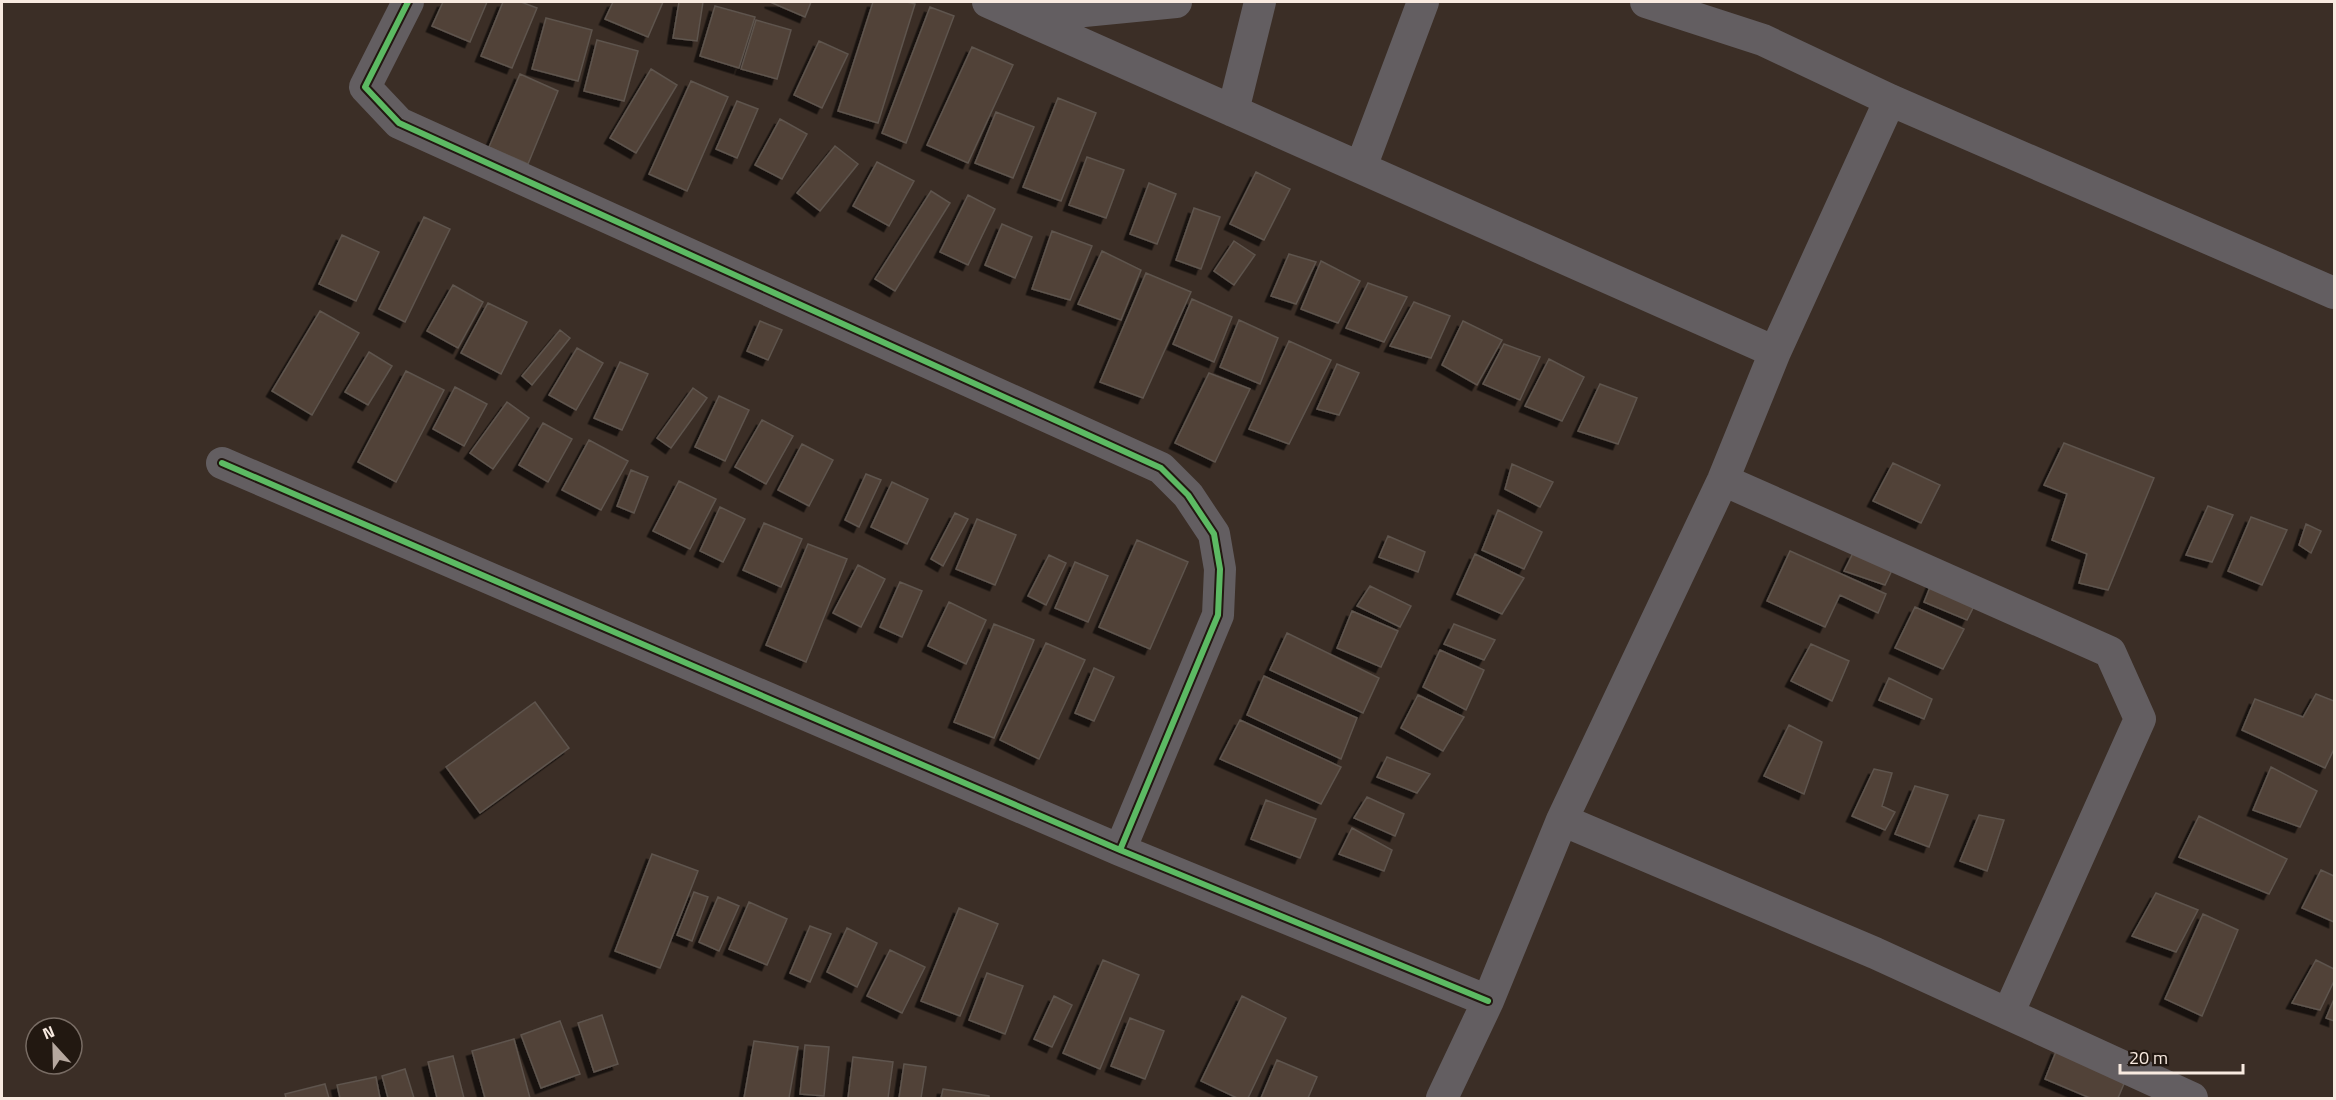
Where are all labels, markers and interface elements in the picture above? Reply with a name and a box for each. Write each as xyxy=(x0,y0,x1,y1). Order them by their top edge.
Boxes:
north arrow xyxy=(24,1016,84,1076)
text: N xyxy=(39,1019,58,1045)
scale bar xyxy=(2120,1037,2243,1075)
text: 20 m xyxy=(2129,1044,2168,1071)

